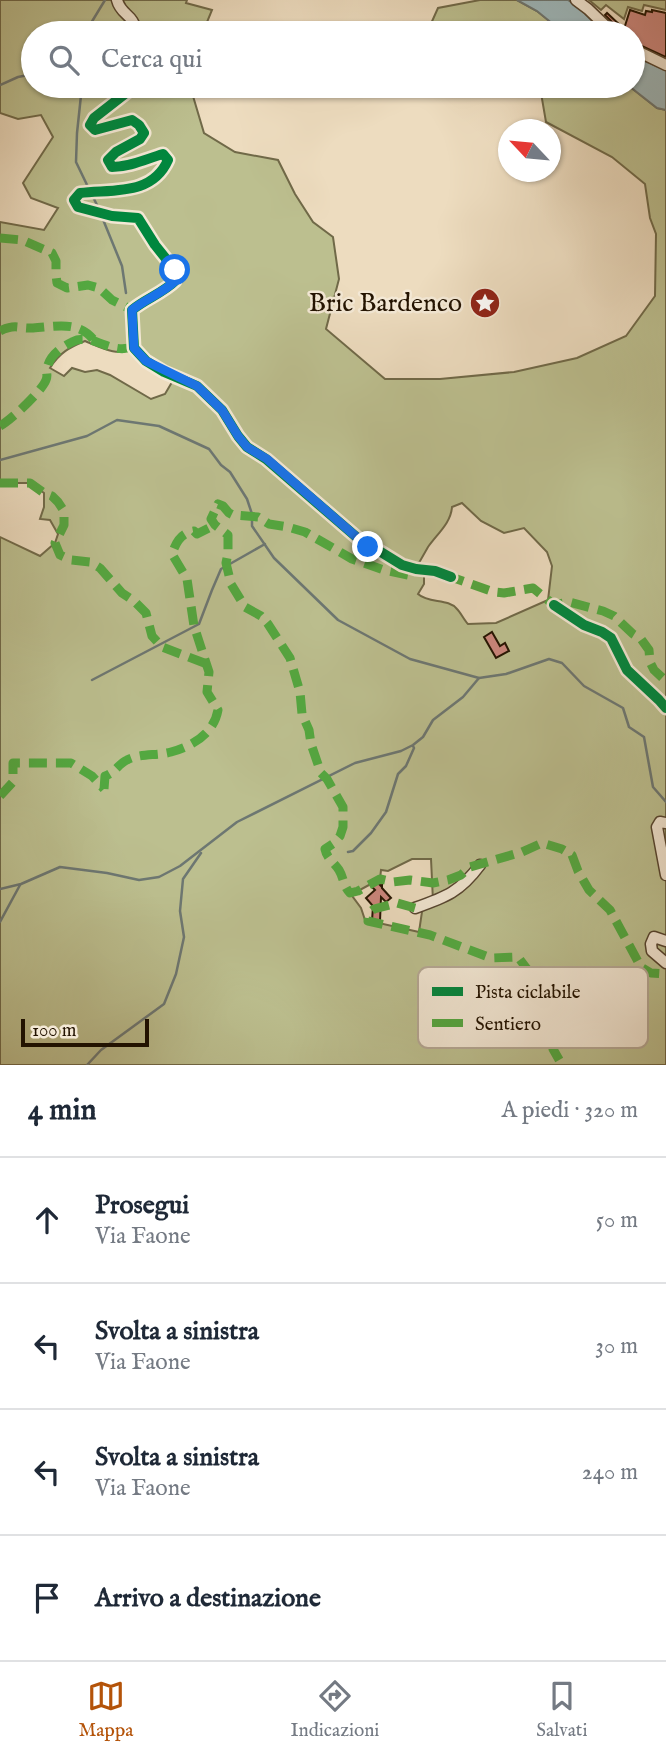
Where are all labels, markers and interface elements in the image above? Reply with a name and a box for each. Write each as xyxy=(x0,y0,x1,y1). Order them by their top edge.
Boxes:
search box xyxy=(21,21,645,98)
icon: search xyxy=(45,41,83,79)
text: Cerca qui xyxy=(101,43,202,76)
north arrow xyxy=(498,119,561,182)
route start xyxy=(159,254,190,285)
place icon: Bric Bardenco xyxy=(468,286,502,320)
place label: Bric Bardenco xyxy=(309,287,462,320)
route end xyxy=(352,531,383,562)
legend xyxy=(418,967,648,1048)
text: Pista ciclabile xyxy=(475,981,581,1005)
text: Sentiero xyxy=(475,1013,541,1037)
scale bar xyxy=(21,1016,149,1048)
text: 100 m xyxy=(32,1019,76,1043)
text: 4 min xyxy=(28,1092,96,1130)
text: A piedi · 320 m xyxy=(501,1096,638,1125)
text: Prosegui xyxy=(95,1189,189,1222)
icon: ahead xyxy=(28,1201,66,1239)
text: 50 m xyxy=(596,1206,638,1235)
text: Via Faone xyxy=(95,1222,190,1251)
text: Svolta a sinistra xyxy=(95,1315,259,1348)
icon: left xyxy=(28,1327,66,1365)
text: 30 m xyxy=(595,1332,638,1361)
text: Via Faone xyxy=(95,1348,190,1377)
text: Svolta a sinistra xyxy=(95,1441,259,1474)
icon: left xyxy=(28,1453,66,1491)
text: 240 m xyxy=(582,1458,638,1487)
text: Via Faone xyxy=(95,1474,190,1503)
icon: arrive xyxy=(28,1579,66,1617)
text: Arrivo a destinazione xyxy=(95,1582,321,1615)
tab: Mappa xyxy=(79,1677,133,1743)
tab: Indicazioni xyxy=(290,1677,379,1743)
tab: Salvati xyxy=(536,1677,587,1743)

